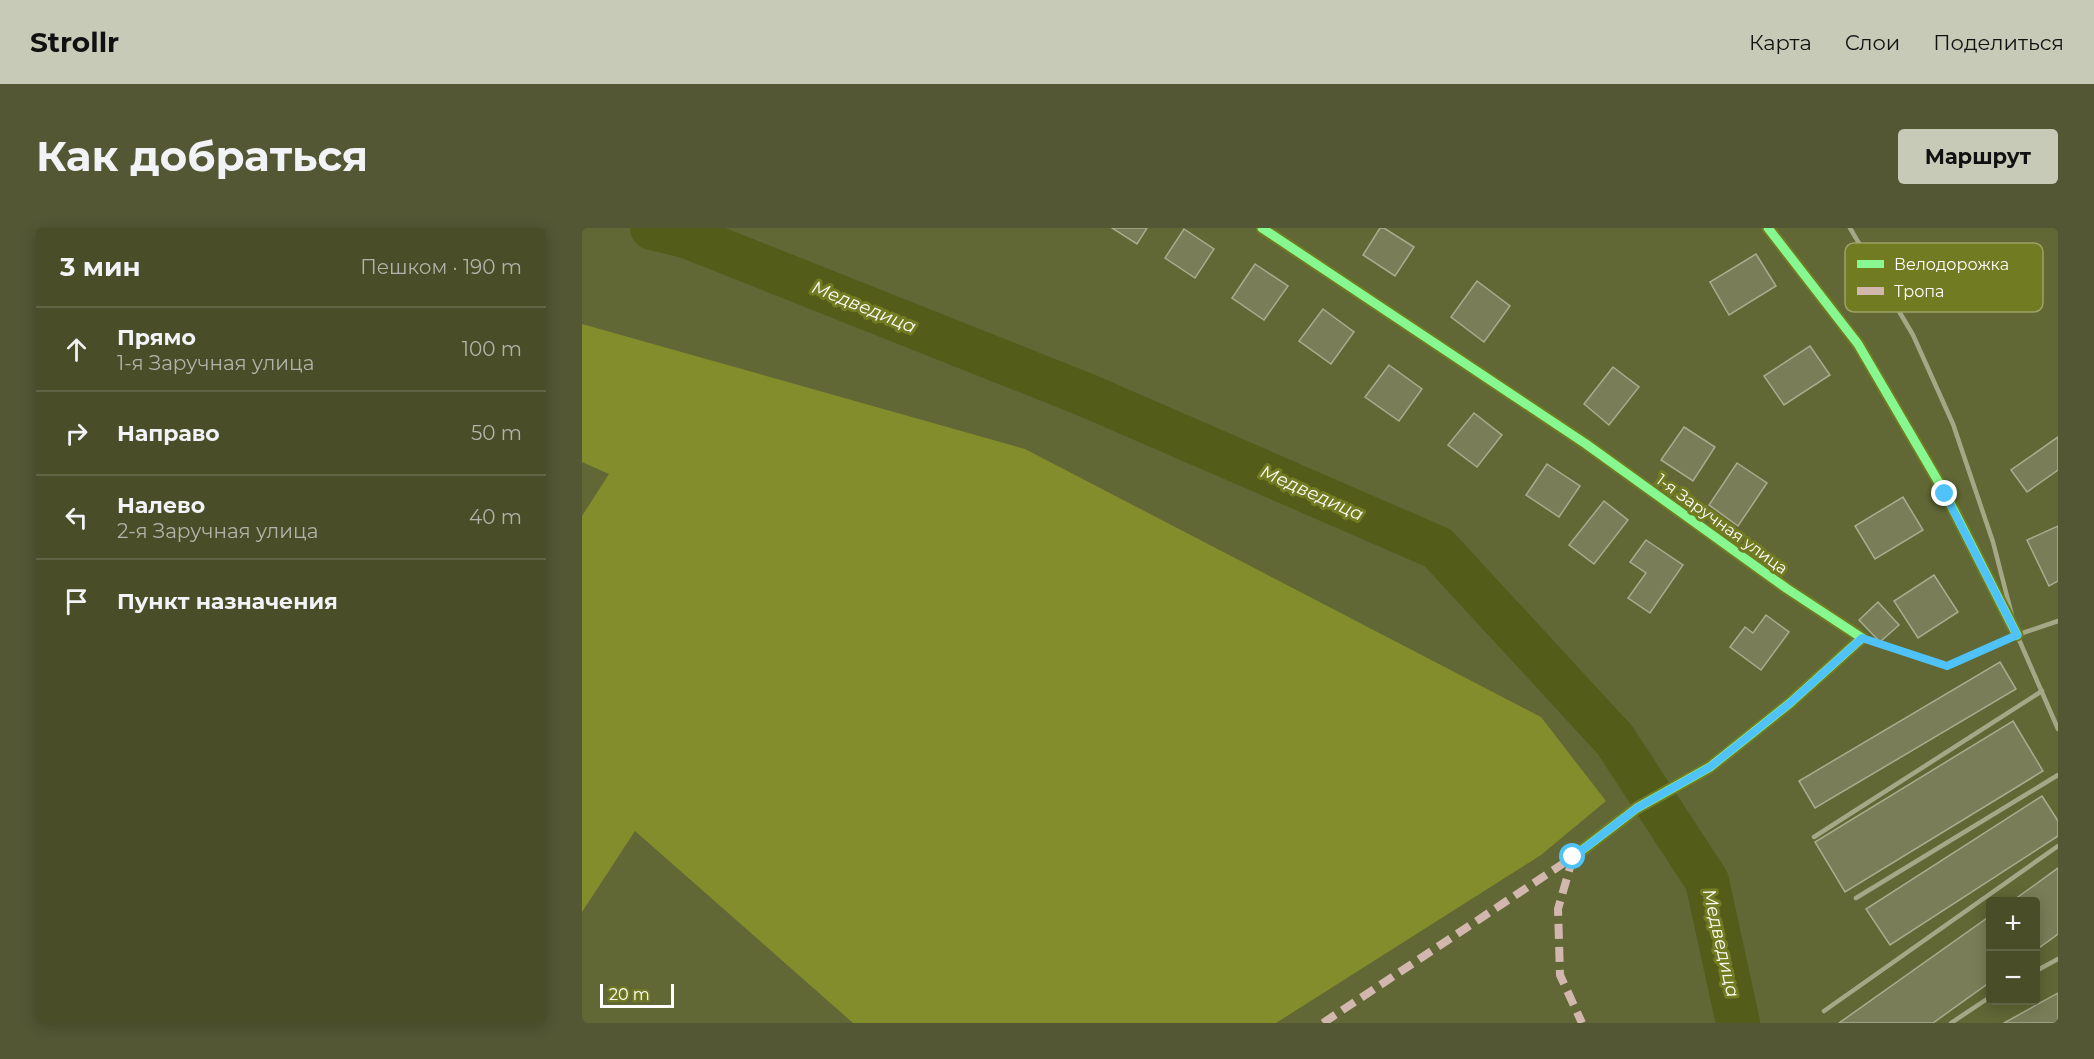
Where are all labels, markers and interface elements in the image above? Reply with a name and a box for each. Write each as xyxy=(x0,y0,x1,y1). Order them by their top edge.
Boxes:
text: Strollr xyxy=(30,25,119,59)
text: Карта xyxy=(1749,30,1812,55)
text: Слои xyxy=(1845,30,1900,55)
text: Поделиться xyxy=(1933,30,2064,55)
button: Маршрут xyxy=(1898,129,2058,184)
text: Как добраться xyxy=(36,130,368,182)
legend xyxy=(1845,243,2043,312)
text: 3 мин xyxy=(60,251,140,283)
text: Пешком · 190 m xyxy=(360,255,522,279)
text: Велодорожка xyxy=(1894,255,2009,274)
water label: Медведица xyxy=(809,276,919,338)
text: Тропа xyxy=(1894,282,1944,301)
text: Прямо xyxy=(117,324,196,351)
icon: ahead xyxy=(60,333,93,366)
text: 100 m xyxy=(462,337,522,361)
text: 1-я Заручная улица xyxy=(117,351,314,375)
icon: right xyxy=(60,417,93,450)
text: Направо xyxy=(117,420,220,447)
text: 50 m xyxy=(471,421,522,445)
water label: Медведица xyxy=(1257,460,1367,526)
street label: 1-я Заручная улица xyxy=(1653,470,1791,578)
route end xyxy=(1931,480,1957,506)
text: Налево xyxy=(117,492,205,519)
icon: left xyxy=(60,501,93,534)
text: 40 m xyxy=(469,505,522,529)
text: 2-я Заручная улица xyxy=(117,519,318,543)
icon: arrive xyxy=(60,585,93,618)
text: Пункт назначения xyxy=(117,588,338,615)
route start xyxy=(1559,843,1585,869)
water label: Медведица xyxy=(1698,887,1744,999)
map controls xyxy=(1986,897,2040,1005)
button: + xyxy=(1986,897,2040,951)
button: − xyxy=(1986,951,2040,1005)
scale bar xyxy=(600,981,674,1008)
text: 20 m xyxy=(609,985,650,1004)

